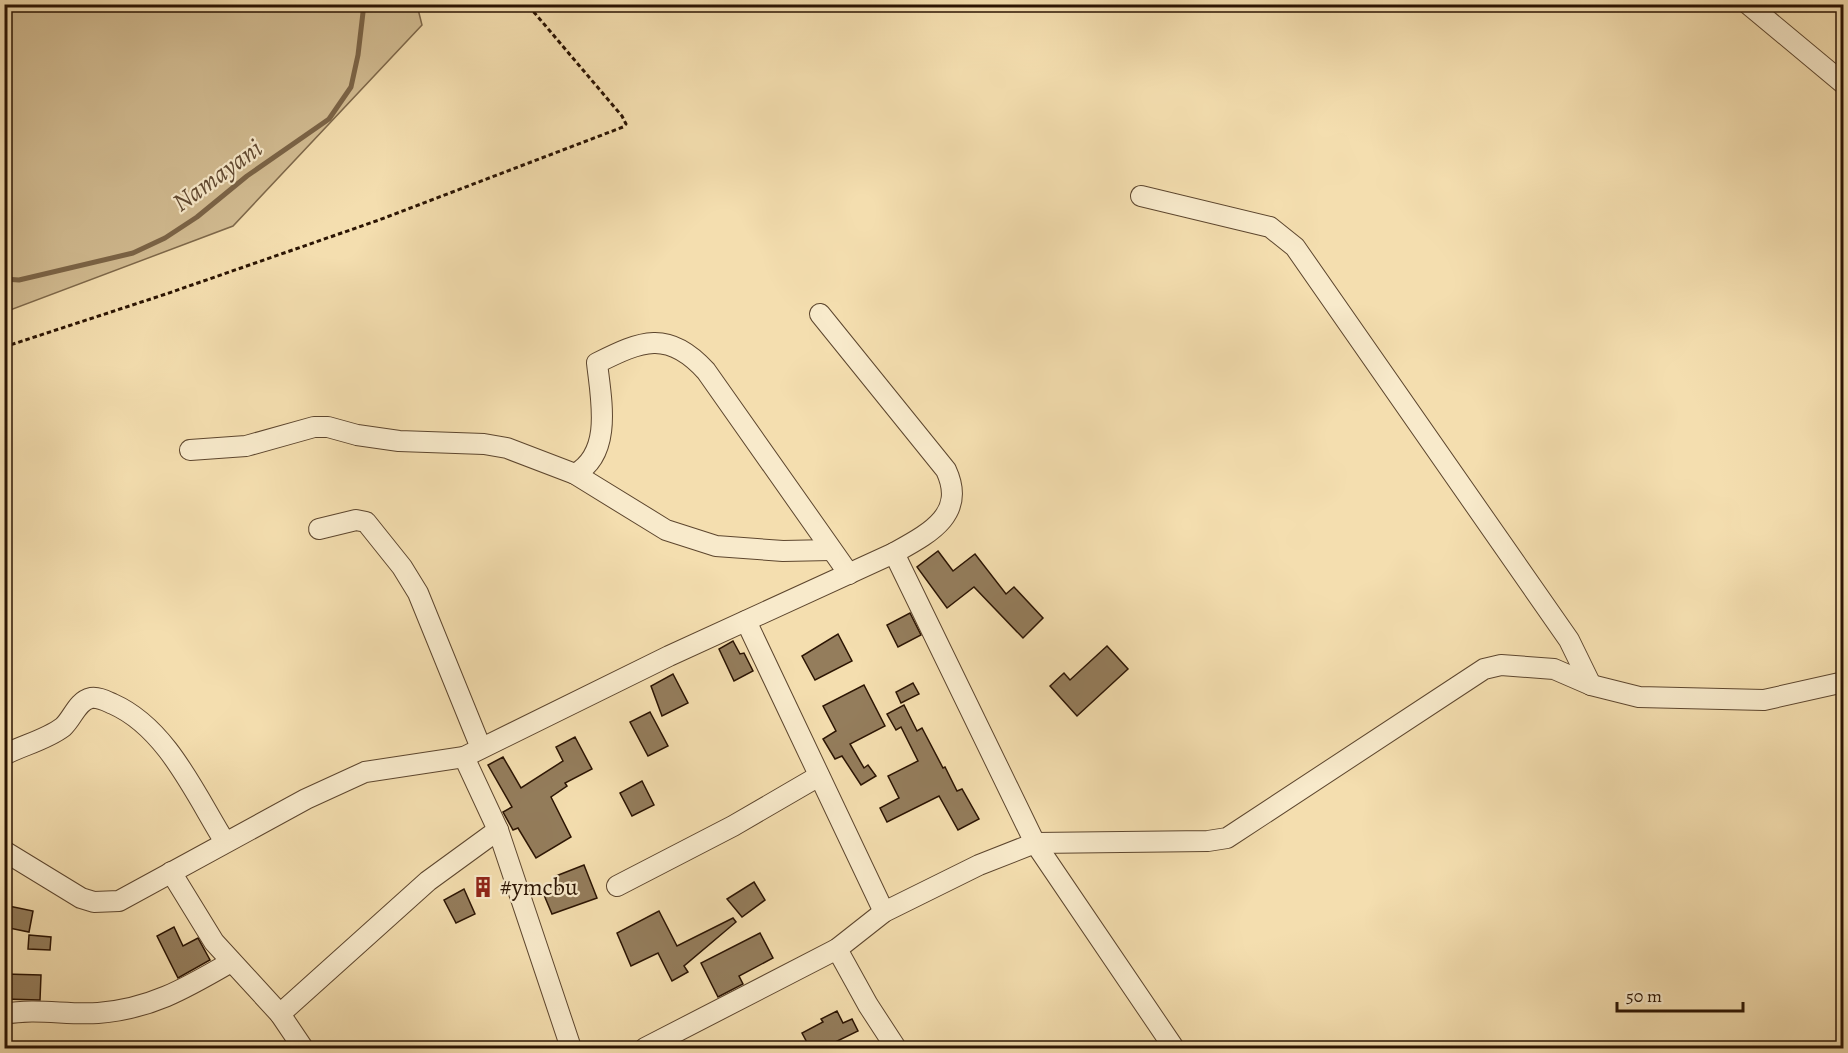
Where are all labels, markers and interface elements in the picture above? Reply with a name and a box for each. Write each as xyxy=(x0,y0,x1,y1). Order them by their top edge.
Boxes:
water label: Namayani xyxy=(165,131,269,220)
place label: #ymcbu xyxy=(500,871,578,903)
building icon: #ymcbu xyxy=(471,875,495,899)
scale bar xyxy=(1617,975,1743,1013)
text: 50 m xyxy=(1626,984,1662,1008)

